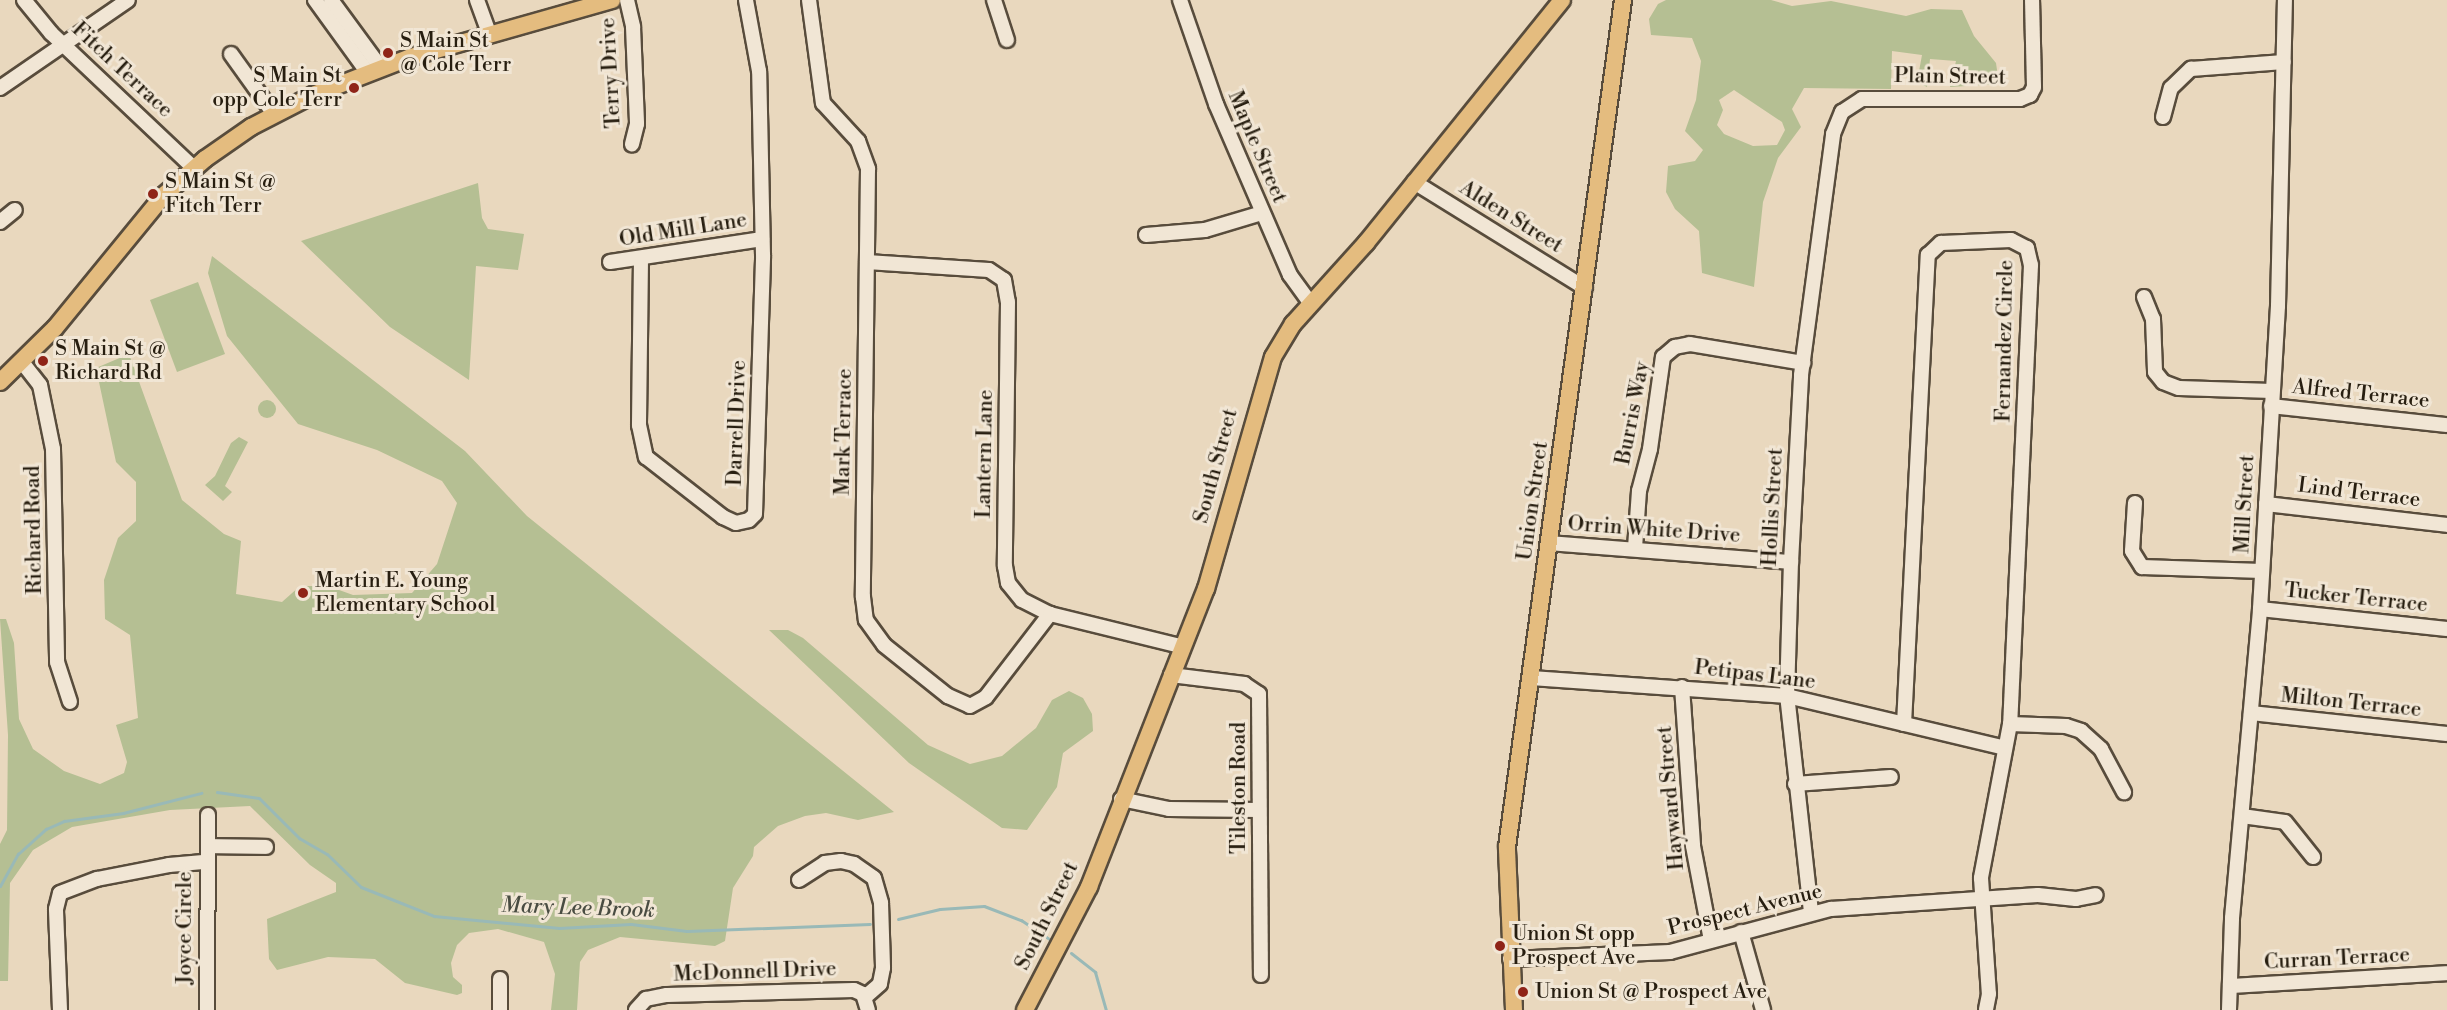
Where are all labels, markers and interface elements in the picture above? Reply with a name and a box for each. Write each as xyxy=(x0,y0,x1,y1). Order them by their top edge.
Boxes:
street label: Fitch Terrace xyxy=(66,17,178,123)
street label: Terry Drive xyxy=(596,17,626,129)
place label: S Main St @ Cole Terr xyxy=(400,28,511,78)
marker: S Main St @ Cole Terr xyxy=(381,46,395,60)
place label: S Main St opp Cole Terr xyxy=(212,63,342,113)
street label: Plain Street xyxy=(1894,63,2006,91)
marker: S Main St opp Cole Terr xyxy=(347,81,361,95)
street label: Maple Street xyxy=(1222,87,1292,207)
place label: S Main St @ Fitch Terr xyxy=(165,169,276,219)
street label: Alden Street xyxy=(1455,175,1567,259)
marker: S Main St @ Fitch Terr xyxy=(146,187,160,201)
street label: Old Mill Lane xyxy=(617,207,749,253)
street label: Fernandez Circle xyxy=(1991,260,2019,422)
place label: S Main St @ Richard Rd xyxy=(55,336,166,386)
marker: S Main St @ Richard Rd xyxy=(36,354,50,368)
street label: Burris Way xyxy=(1611,359,1655,467)
street label: Darrell Drive xyxy=(722,360,752,486)
street label: Mark Terrace xyxy=(830,368,858,496)
street label: Alfred Terrace xyxy=(2291,374,2431,414)
street label: Lantern Lane xyxy=(971,389,999,519)
street label: South Street xyxy=(1189,406,1243,526)
street label: Union Street xyxy=(1512,440,1554,562)
street label: Hollis Street xyxy=(1757,447,1789,567)
street label: Mill Street xyxy=(2230,454,2260,554)
street label: Richard Road xyxy=(20,465,48,595)
street label: Lind Terrace xyxy=(2296,473,2422,513)
street label: Orrin White Drive xyxy=(1567,511,1741,549)
place label: Martin E. Young Elementary School xyxy=(315,568,495,618)
street label: Tucker Terrace xyxy=(2283,578,2429,618)
marker: Martin E. Young Elementary School xyxy=(296,586,310,600)
street label: Petipas Lane xyxy=(1693,655,1817,695)
street label: Milton Terrace xyxy=(2279,683,2423,723)
street label: Tileston Road xyxy=(1226,722,1252,854)
street label: Hayward Street xyxy=(1652,725,1690,871)
street label: South Street xyxy=(1010,858,1084,974)
street label: Joyce Circle xyxy=(172,871,198,985)
street label: Prospect Avenue xyxy=(1665,879,1825,941)
water label: Mary Lee Brook xyxy=(501,892,655,924)
place label: Union St opp Prospect Ave xyxy=(1512,921,1635,971)
marker: Union St opp Prospect Ave xyxy=(1493,939,1507,953)
street label: Curran Terrace xyxy=(2263,943,2411,975)
street label: McDonnell Drive xyxy=(673,957,837,987)
place label: Union St @ Prospect Ave xyxy=(1535,979,1767,1005)
marker: Union St @ Prospect Ave xyxy=(1516,985,1530,999)

